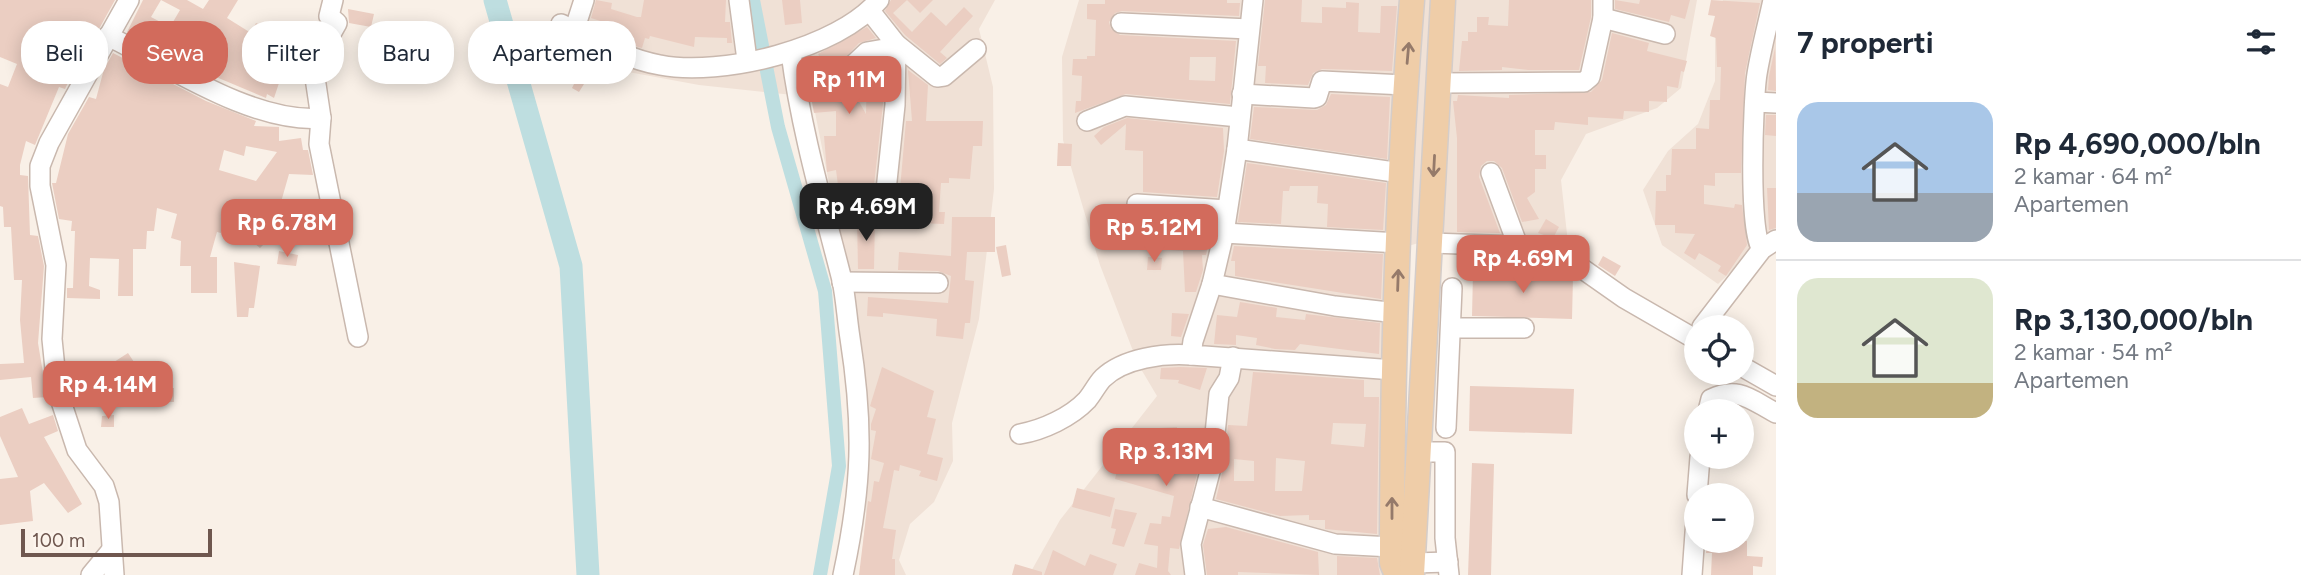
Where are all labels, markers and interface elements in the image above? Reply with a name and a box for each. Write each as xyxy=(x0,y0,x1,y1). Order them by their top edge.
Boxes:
chip: Beli xyxy=(21,21,108,84)
chip: Sewa xyxy=(122,21,228,84)
chip: Filter xyxy=(242,21,344,84)
chip: Baru xyxy=(358,21,454,84)
chip: Apartemen xyxy=(468,21,636,84)
icon: filters xyxy=(2242,23,2280,61)
text: 7 properti xyxy=(1797,24,1934,61)
one-way arrow xyxy=(1402,42,1415,65)
pin: Rp 11M xyxy=(792,57,906,116)
text: Rp 11M xyxy=(812,65,886,93)
text: Rp 4,690,000/bln xyxy=(2014,125,2261,162)
icon: home xyxy=(1853,130,1937,214)
one-way arrow xyxy=(1428,154,1441,177)
text: 2 kamar · 64 m² xyxy=(2014,162,2172,190)
pin: Rp 4.69M xyxy=(794,184,938,243)
text: Apartemen xyxy=(2014,190,2129,218)
text: Rp 4.69M xyxy=(816,192,916,220)
pin: Rp 6.78M xyxy=(215,200,359,259)
pin: Rp 5.12M xyxy=(1082,204,1226,264)
text: Rp 6.78M xyxy=(237,208,337,236)
text: Rp 5.12M xyxy=(1106,213,1202,241)
pin: Rp 4.69M xyxy=(1451,236,1595,295)
text: Rp 4.69M xyxy=(1473,244,1573,272)
one-way arrow xyxy=(1391,269,1404,292)
text: Rp 3,130,000/bln xyxy=(2014,301,2253,338)
icon: home xyxy=(1853,306,1937,390)
map controls xyxy=(1684,315,1754,553)
button: locate xyxy=(1684,315,1754,385)
text: 2 kamar · 54 m² xyxy=(2014,338,2173,366)
pin: Rp 4.14M xyxy=(36,362,180,421)
text: Apartemen xyxy=(2014,366,2129,394)
text: Rp 4.14M xyxy=(59,370,157,398)
button: + xyxy=(1684,399,1754,469)
pin: Rp 3.13M xyxy=(1094,428,1238,488)
text: Rp 3.13M xyxy=(1119,437,1213,465)
button: − xyxy=(1684,483,1754,553)
one-way arrow xyxy=(1385,497,1399,520)
scale bar xyxy=(21,526,212,558)
text: 100 m xyxy=(32,529,85,552)

